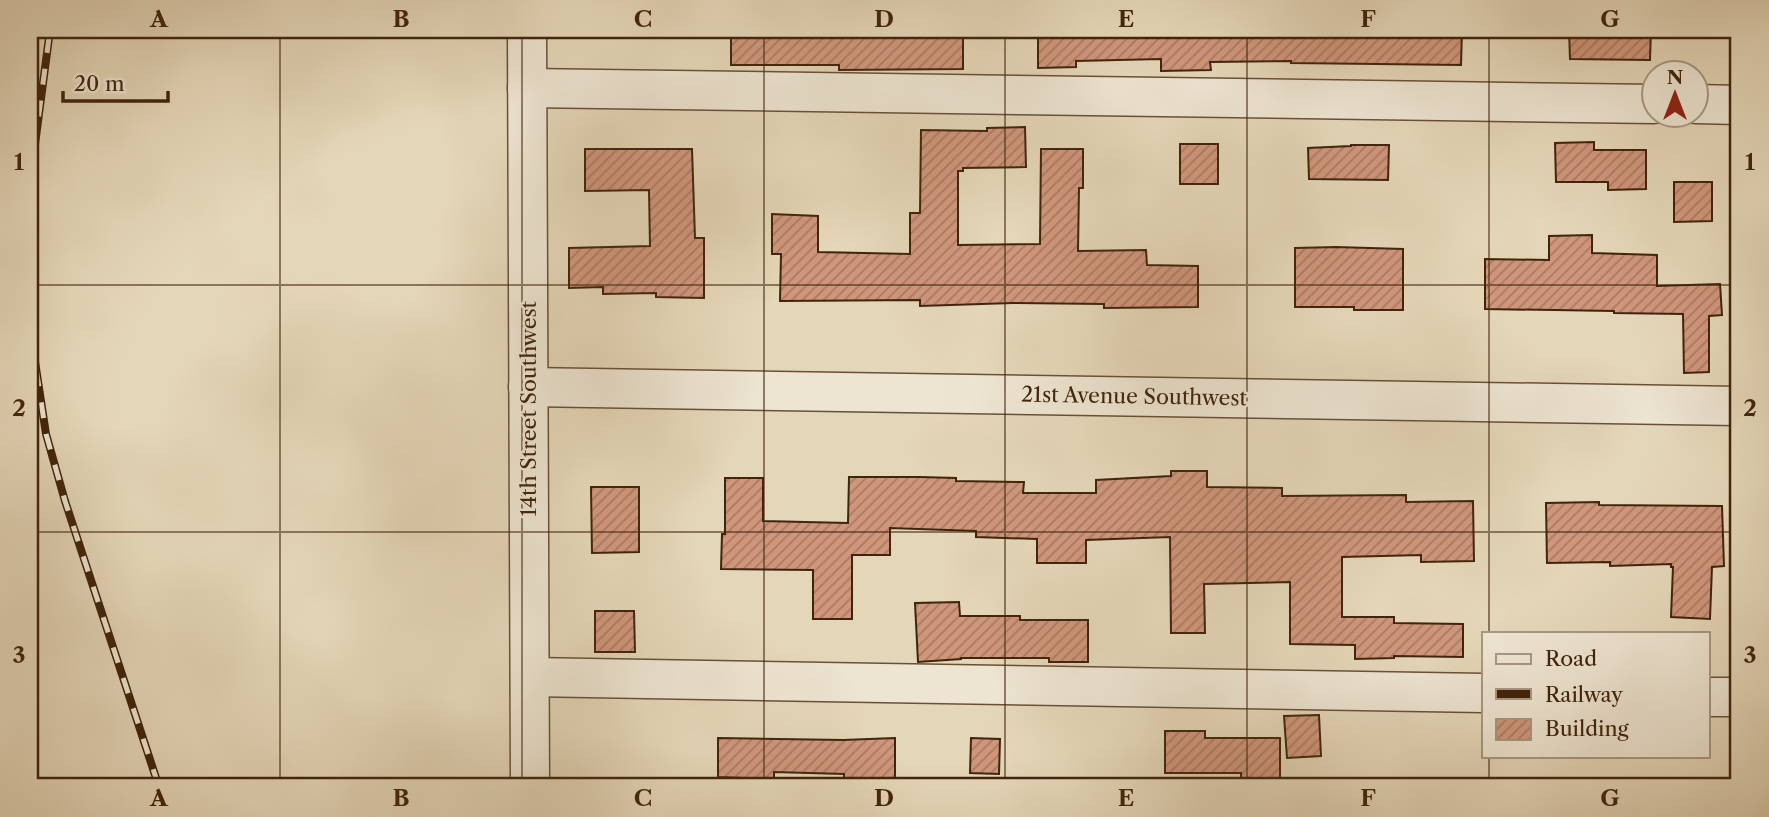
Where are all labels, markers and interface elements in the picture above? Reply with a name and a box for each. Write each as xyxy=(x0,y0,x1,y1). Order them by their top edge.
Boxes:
text: A xyxy=(149,5,169,33)
text: B xyxy=(392,5,410,33)
text: C xyxy=(634,5,652,33)
text: D xyxy=(874,5,894,33)
text: E xyxy=(1118,5,1134,33)
text: F xyxy=(1360,5,1376,33)
text: G xyxy=(1600,5,1620,33)
scale bar xyxy=(63,60,168,104)
north arrow xyxy=(1640,60,1710,130)
text: N xyxy=(1667,66,1683,89)
text: 20 m xyxy=(74,71,125,96)
text: 1 xyxy=(14,148,25,176)
text: 1 xyxy=(1745,148,1756,176)
street label: 14th Street Southwest xyxy=(516,301,541,517)
street label: 21st Avenue Southwest xyxy=(1021,382,1248,410)
text: 2 xyxy=(12,394,26,422)
text: 2 xyxy=(1743,394,1757,422)
legend xyxy=(1482,632,1710,758)
text: 3 xyxy=(13,641,26,669)
text: 3 xyxy=(1744,641,1757,669)
text: Road xyxy=(1545,646,1597,671)
text: Railway xyxy=(1545,682,1623,707)
text: Building xyxy=(1545,716,1630,741)
text: A xyxy=(149,784,169,812)
text: B xyxy=(392,784,410,812)
text: C xyxy=(634,784,652,812)
text: D xyxy=(874,784,894,812)
text: E xyxy=(1118,784,1134,812)
text: F xyxy=(1360,784,1376,812)
text: G xyxy=(1600,784,1620,812)

